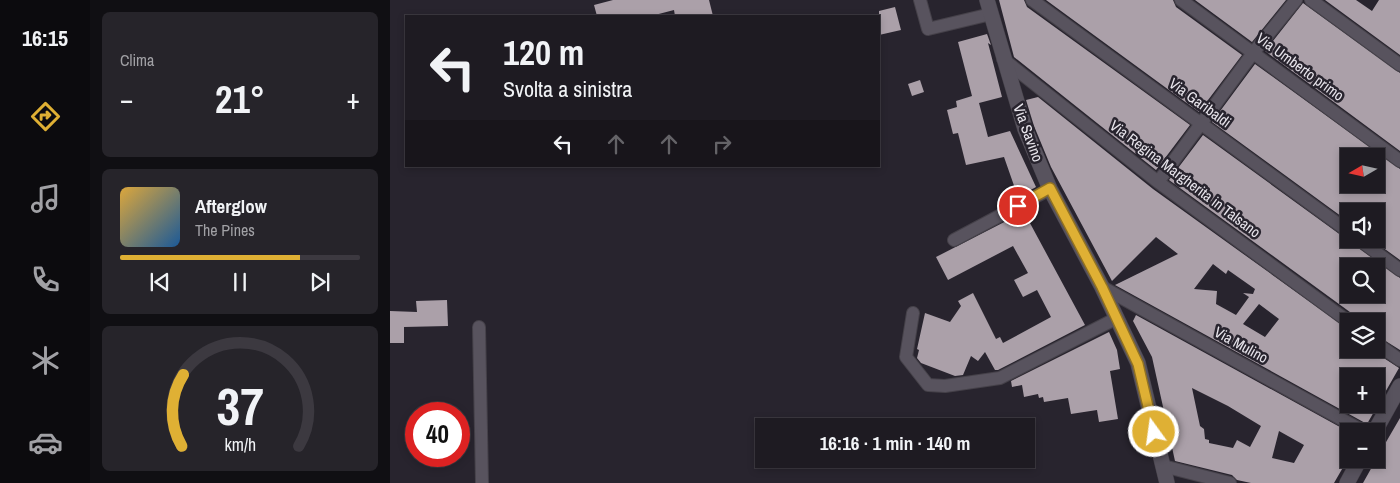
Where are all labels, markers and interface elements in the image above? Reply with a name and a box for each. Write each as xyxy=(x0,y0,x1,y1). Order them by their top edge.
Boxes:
text: 16:15 xyxy=(22,23,68,53)
street label: Via Umberto primo xyxy=(1252,28,1349,106)
text: 120 m xyxy=(503,29,584,76)
icon: left xyxy=(420,35,485,100)
text: Clima xyxy=(120,49,154,71)
street label: Via Garibaldi xyxy=(1165,73,1236,132)
text: 21° xyxy=(215,74,265,125)
text: Svolta a sinistra xyxy=(503,74,632,104)
text: − xyxy=(120,80,133,118)
text: + xyxy=(347,80,360,118)
icon: directions xyxy=(28,99,63,134)
street label: Via Savino xyxy=(1008,101,1049,165)
street label: Via Regina Margherita in Talsano xyxy=(1106,115,1265,242)
icon: left xyxy=(549,130,577,158)
icon: ahead xyxy=(602,130,630,158)
icon: ahead xyxy=(655,130,683,158)
icon: right xyxy=(708,130,736,158)
north arrow xyxy=(1340,148,1385,192)
map controls xyxy=(1340,148,1385,468)
icon: music xyxy=(28,181,63,216)
pin xyxy=(997,185,1039,227)
icon: arrive xyxy=(1004,192,1032,220)
text: Afterglow xyxy=(195,193,267,219)
button: sound xyxy=(1340,203,1385,248)
text: The Pines xyxy=(195,219,255,241)
button: search xyxy=(1340,258,1385,303)
icon: phone xyxy=(28,262,63,297)
icon: previous xyxy=(146,268,174,296)
icon: pause xyxy=(226,268,254,296)
icon: next xyxy=(306,268,334,296)
button: layers xyxy=(1340,313,1385,358)
street label: Via Mulino xyxy=(1211,321,1272,368)
icon: climate xyxy=(28,343,63,378)
button: + xyxy=(1340,368,1385,413)
text: 37 xyxy=(216,371,264,441)
speed limit sign: 40 xyxy=(405,402,470,467)
position arrow xyxy=(1127,405,1179,457)
button: − xyxy=(1340,423,1385,468)
icon: car xyxy=(28,425,63,460)
text: 16:16 · 1 min · 140 m xyxy=(820,430,970,456)
text: km/h xyxy=(224,433,256,457)

